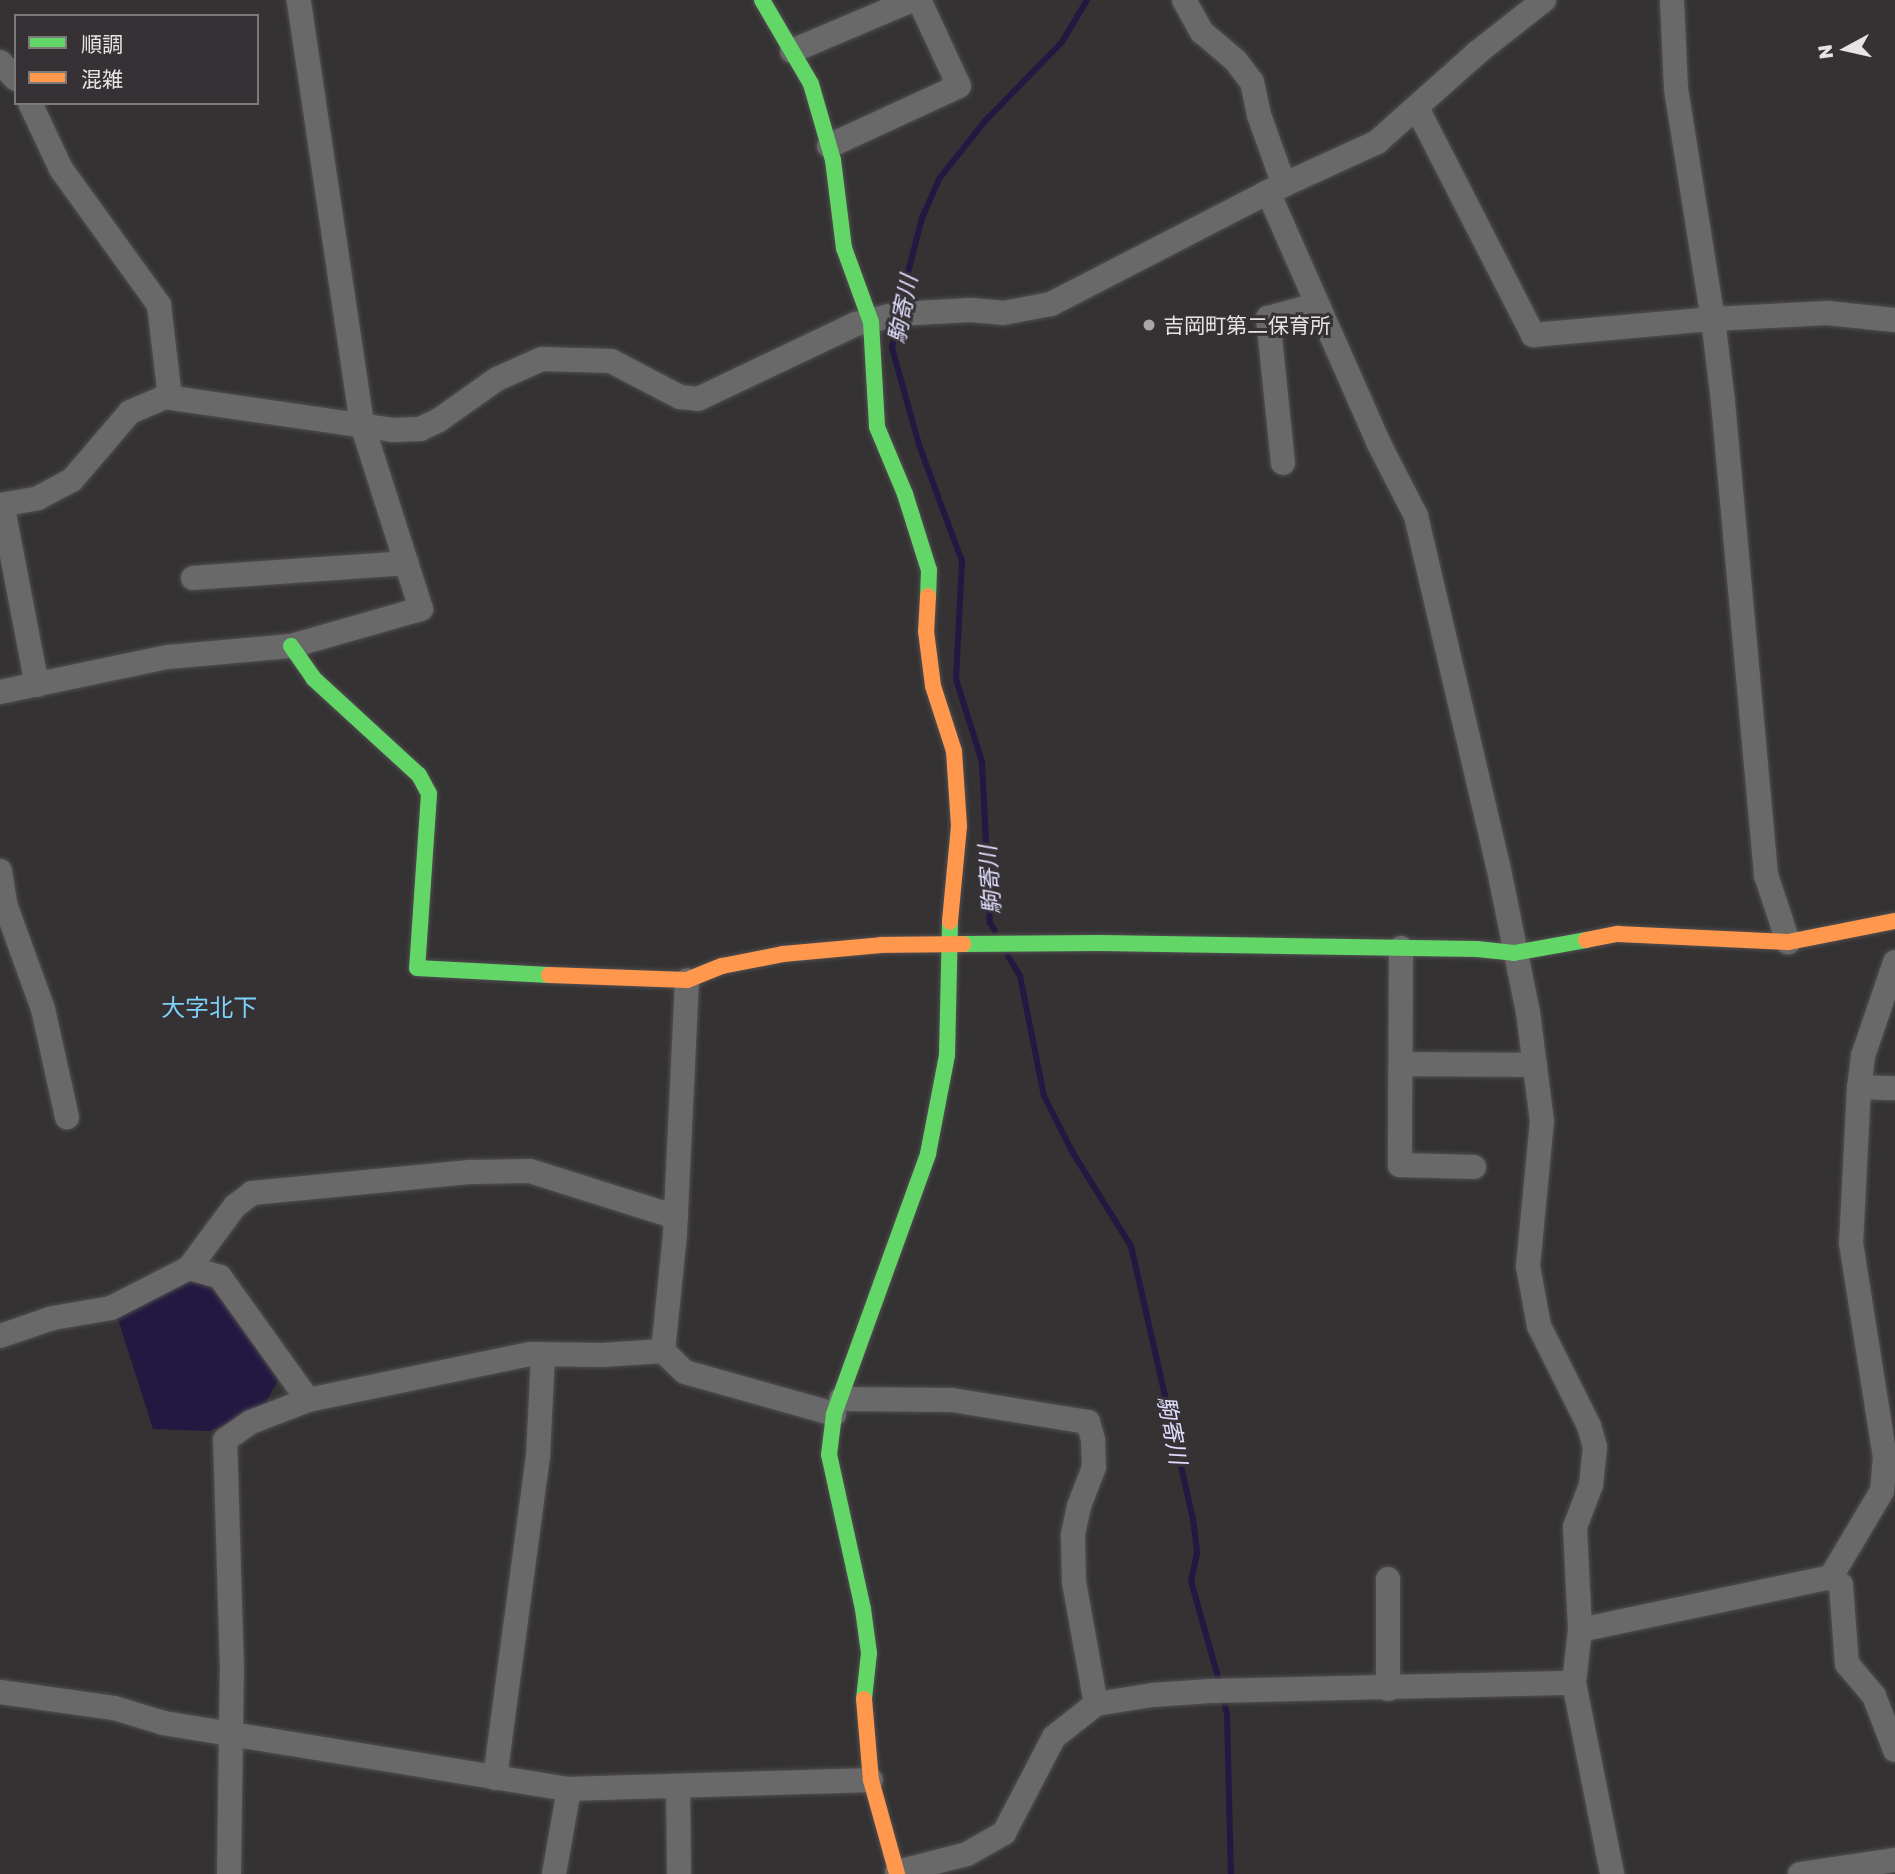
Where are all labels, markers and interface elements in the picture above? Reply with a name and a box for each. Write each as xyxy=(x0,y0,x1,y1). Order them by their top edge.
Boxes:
legend xyxy=(14,14,259,105)
north arrow xyxy=(1811,14,1881,84)
text: 順調 xyxy=(81,31,123,57)
text: N xyxy=(1812,43,1837,61)
text: 混雑 xyxy=(81,66,123,92)
water label: 駒寄川 xyxy=(882,273,922,345)
place label: 吉岡町第二保育所 xyxy=(1163,312,1331,338)
marker: 吉岡町第二保育所 xyxy=(1141,317,1157,333)
water label: 駒寄川 xyxy=(973,845,1005,915)
district label: 大字北下 xyxy=(161,993,257,1021)
water label: 駒寄川 xyxy=(1153,1394,1193,1466)

